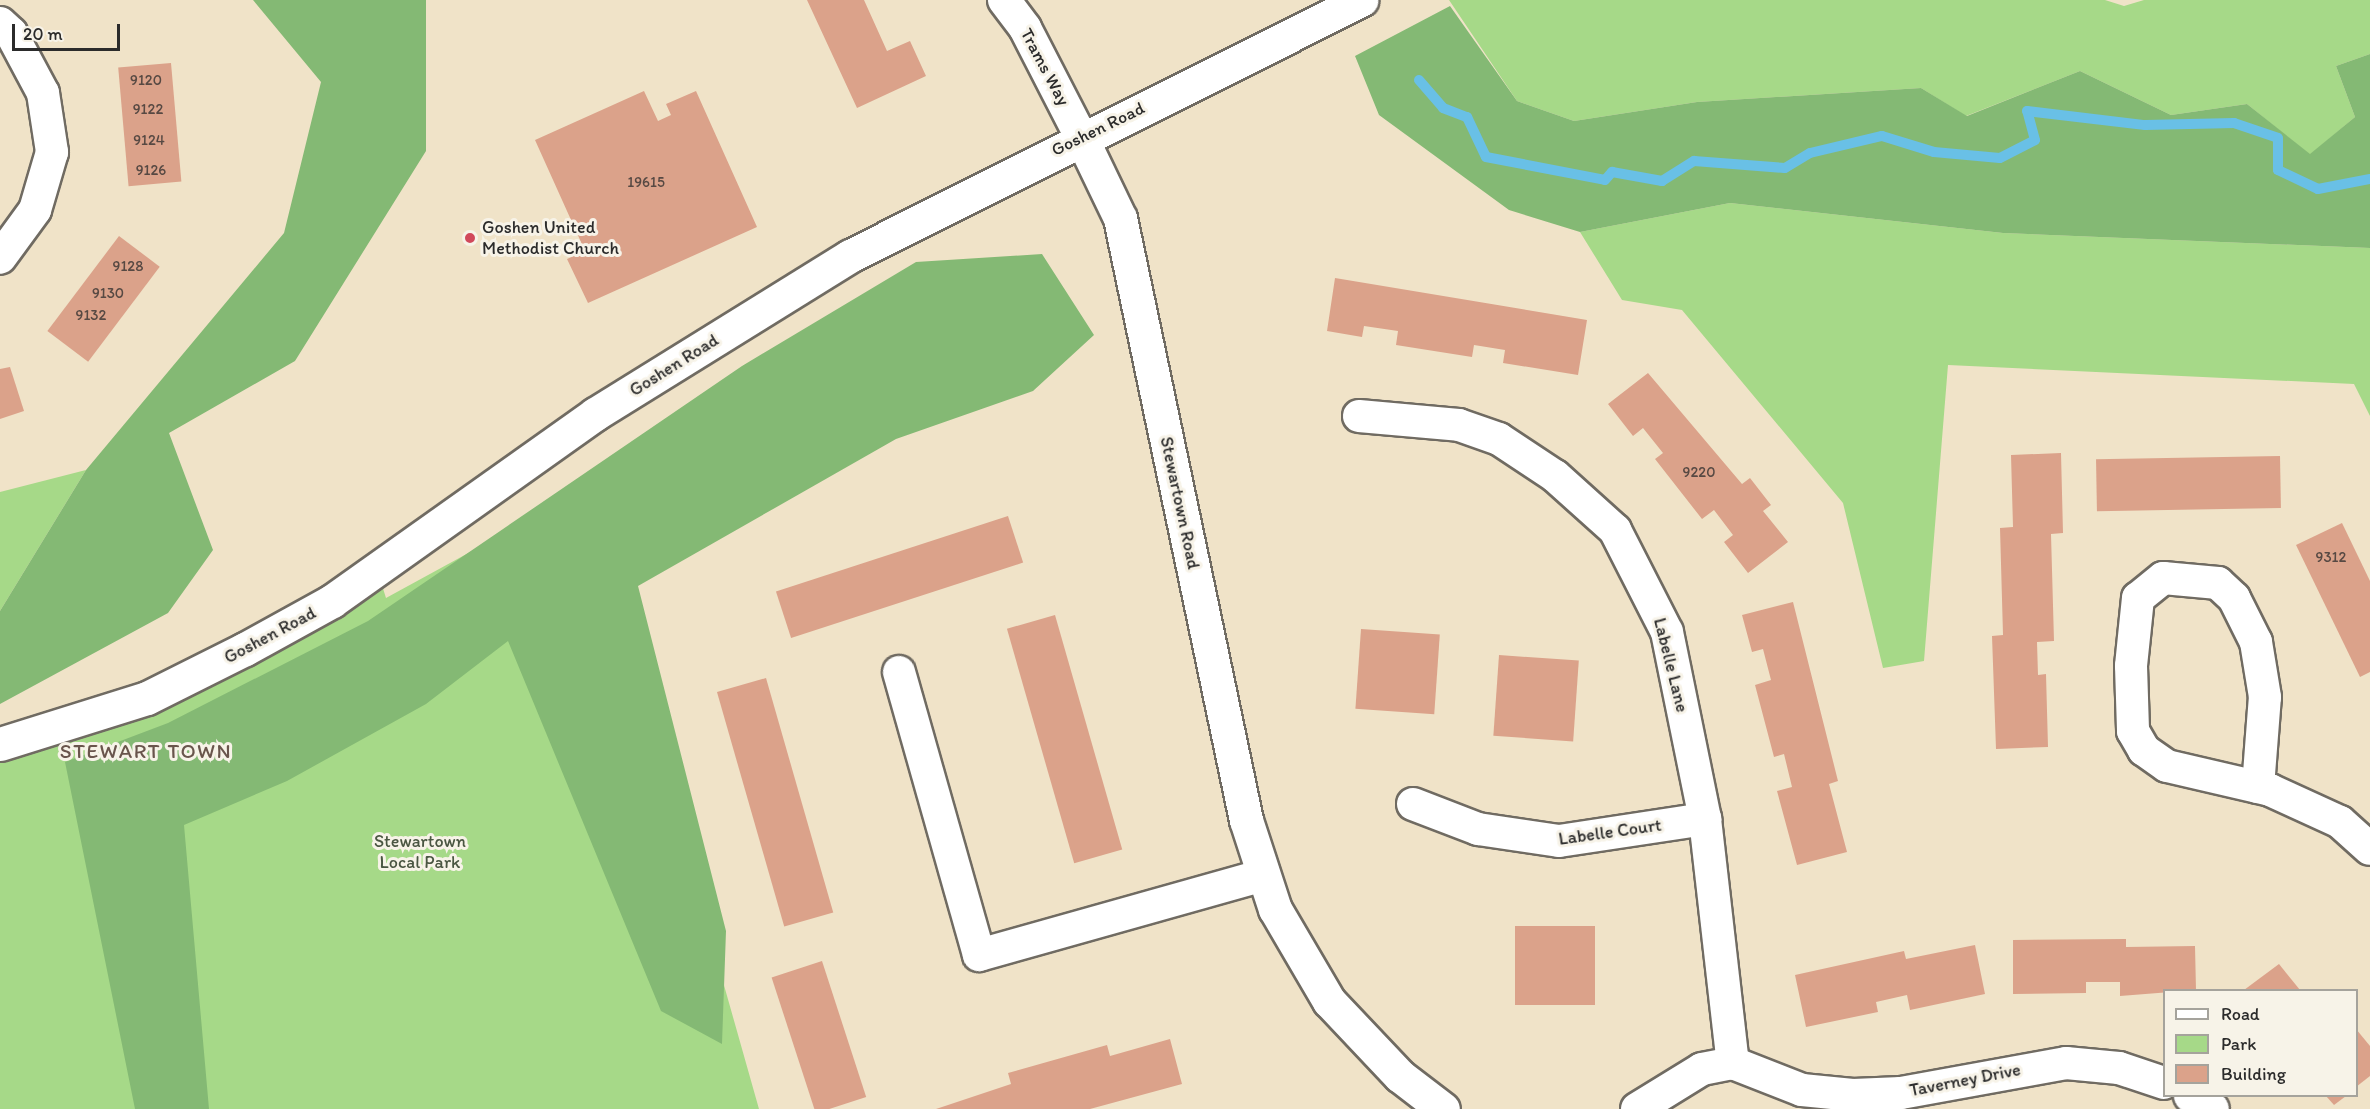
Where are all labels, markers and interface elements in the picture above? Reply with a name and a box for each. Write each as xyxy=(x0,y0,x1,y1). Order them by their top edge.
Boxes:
scale bar xyxy=(15,12,123,50)
text: 20 m xyxy=(23,23,63,45)
street label: Trams Way xyxy=(1016,25,1074,109)
house number: 9120 xyxy=(130,72,162,90)
street label: Goshen Road xyxy=(1048,97,1148,161)
house number: 9122 xyxy=(133,101,163,119)
house number: 9124 xyxy=(133,132,165,150)
house number: 9126 xyxy=(136,162,166,180)
house number: 19615 xyxy=(627,174,665,192)
place label: Goshen United Methodist Church xyxy=(482,217,619,260)
marker: Goshen United Methodist Church xyxy=(463,231,477,245)
house number: 9128 xyxy=(113,258,143,276)
house number: 9130 xyxy=(92,285,124,303)
house number: 9132 xyxy=(76,307,106,325)
street label: Goshen Road xyxy=(626,329,722,401)
street label: Stewartown Road xyxy=(1155,435,1205,571)
house number: 9220 xyxy=(1683,464,1715,482)
house number: 9312 xyxy=(2316,549,2346,567)
street label: Goshen Road xyxy=(221,602,319,668)
street label: Labelle Lane xyxy=(1649,616,1693,714)
district label: STEWART TOWN xyxy=(60,738,232,764)
street label: Labelle Court xyxy=(1557,814,1663,850)
park label: Stewartown Local Park xyxy=(374,831,466,874)
legend xyxy=(2163,989,2358,1097)
text: Road xyxy=(2221,1003,2260,1025)
text: Park xyxy=(2221,1033,2256,1055)
street label: Taverney Drive xyxy=(1907,1059,2023,1101)
text: Building xyxy=(2221,1063,2286,1085)

